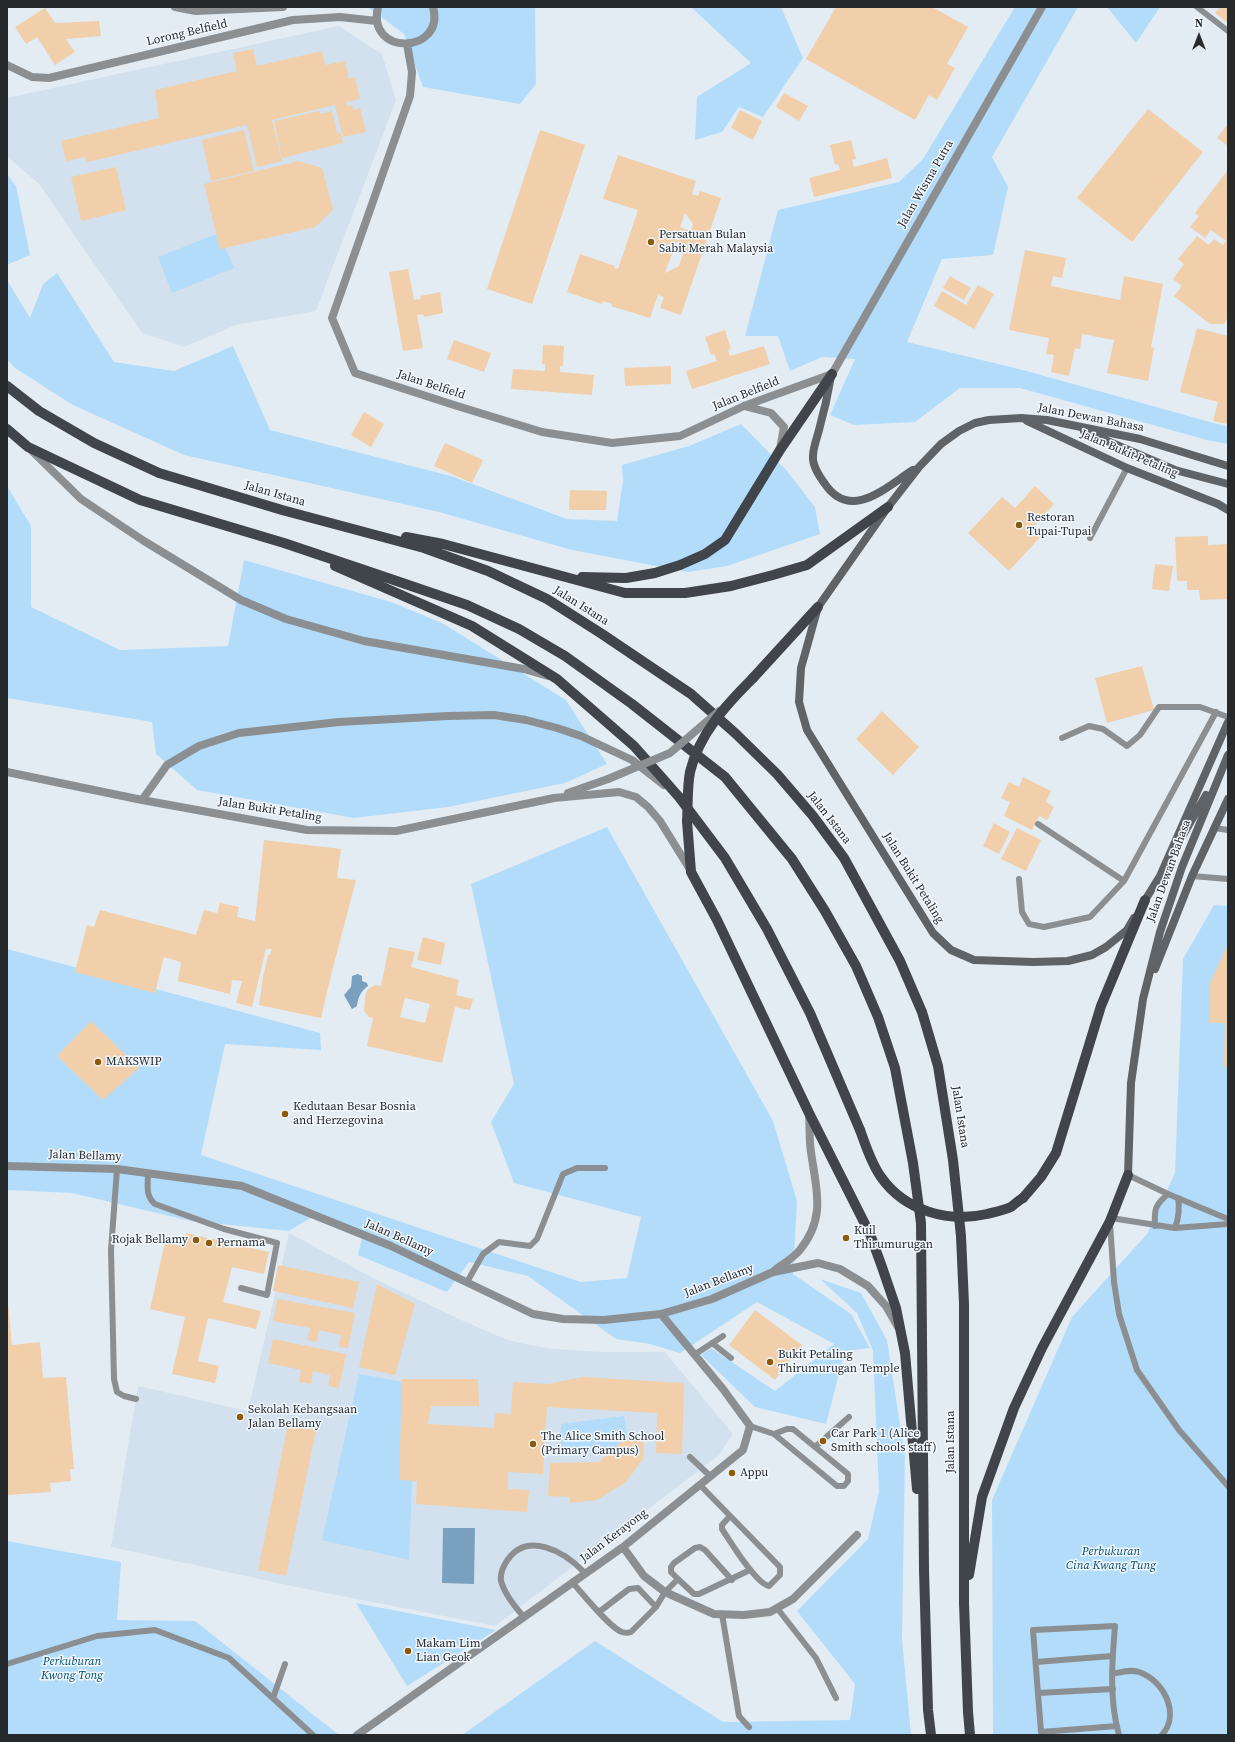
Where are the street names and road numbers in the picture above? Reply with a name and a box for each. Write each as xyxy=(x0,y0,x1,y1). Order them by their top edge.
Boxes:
street label: Lorong Belfield xyxy=(145,17,229,49)
street label: Jalan Wisma Putra xyxy=(895,138,957,230)
street label: Jalan Belfield xyxy=(395,367,467,403)
street label: Jalan Belfield xyxy=(711,374,781,414)
street label: Jalan Dewan Bahasa xyxy=(1037,401,1145,435)
street label: Jalan Bukit Petaling xyxy=(1078,427,1180,481)
street label: Jalan Istana xyxy=(243,478,307,510)
street label: Jalan Istana xyxy=(551,583,611,629)
street label: Jalan Istana xyxy=(804,789,854,847)
street label: Jalan Bukit Petaling xyxy=(217,795,323,825)
street label: Jalan Dewan Bahasa xyxy=(1144,818,1194,924)
street label: Jalan Bukit Petaling xyxy=(879,830,947,926)
street label: Jalan Istana xyxy=(948,1085,972,1149)
street label: Jalan Bellamy xyxy=(48,1148,122,1164)
street label: Jalan Bellamy xyxy=(363,1217,435,1259)
street label: Jalan Bellamy xyxy=(682,1261,756,1301)
street label: Jalan Istana xyxy=(944,1411,958,1473)
street label: Jalan Kerayong xyxy=(577,1506,651,1566)

